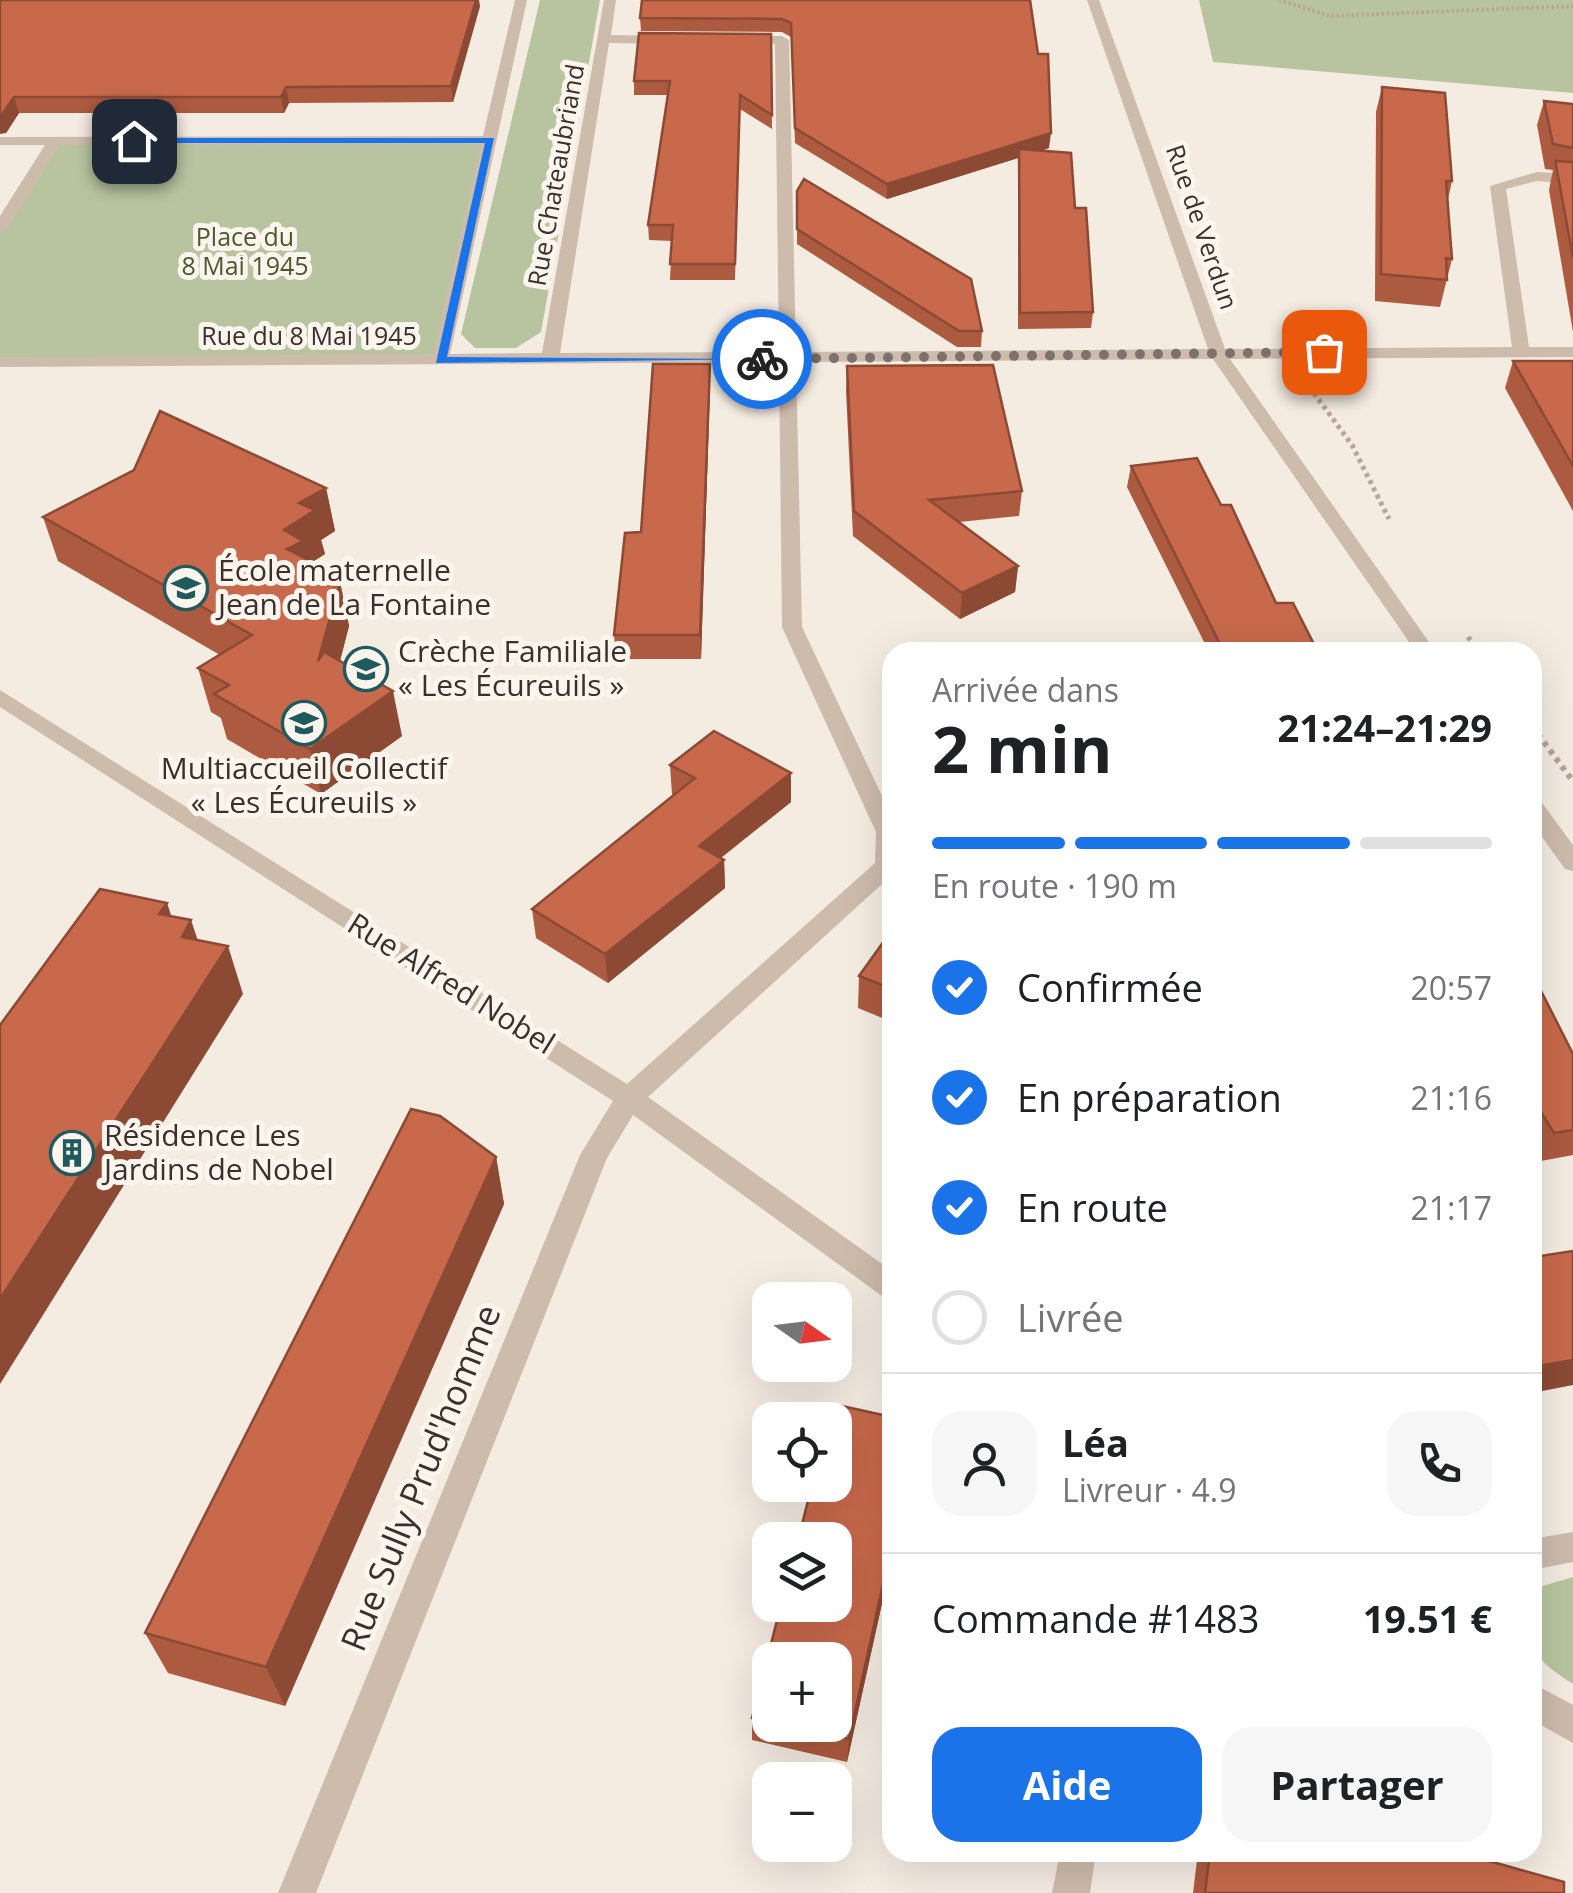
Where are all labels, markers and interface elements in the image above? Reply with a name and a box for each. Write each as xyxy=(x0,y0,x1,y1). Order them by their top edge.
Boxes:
street label: Rue Chateaubriand xyxy=(519,61,591,288)
pin xyxy=(92,99,177,184)
icon: home xyxy=(107,114,162,169)
street label: Rue de Verdun xyxy=(1159,140,1247,314)
park label: Place du 8 Mai 1945 xyxy=(181,219,309,282)
courier xyxy=(712,309,812,409)
pin xyxy=(1282,310,1367,395)
street label: Rue du 8 Mai 1945 xyxy=(201,318,417,352)
icon: bag xyxy=(1297,325,1352,380)
icon: bike xyxy=(735,332,790,387)
place label: École maternelle Jean de La Fontaine xyxy=(215,549,491,624)
school or university icon: École maternelle Jean de La Fontaine xyxy=(163,565,209,611)
place label: Crèche Familiale « Les Écureuils » xyxy=(398,630,627,705)
school or university icon: Crèche Familiale « Les Écureuils » xyxy=(343,646,389,692)
text: Arrivée dans xyxy=(932,668,1119,711)
school or university icon: Multiaccueil Collectif « Les Écureuils » xyxy=(281,700,327,746)
text: 21:24–21:29 xyxy=(1278,701,1492,753)
text: 2 min xyxy=(932,704,1112,792)
place label: Multiaccueil Collectif « Les Écureuils » xyxy=(161,747,449,822)
text: En route · 190 m xyxy=(932,864,1177,907)
street label: Rue Alfred Nobel xyxy=(340,903,563,1063)
icon: check xyxy=(932,960,987,1015)
text: Confirmée xyxy=(1017,961,1203,1013)
text: 20:57 xyxy=(1410,966,1492,1009)
icon: check xyxy=(932,1070,987,1125)
text: En préparation xyxy=(1017,1071,1282,1123)
text: 21:16 xyxy=(1410,1076,1492,1119)
place label: Résidence Les Jardins de Nobel xyxy=(101,1114,334,1189)
building icon: Résidence Les Jardins de Nobel xyxy=(49,1130,95,1176)
icon: check xyxy=(932,1180,987,1235)
text: En route xyxy=(1017,1181,1168,1233)
text: 21:17 xyxy=(1410,1186,1492,1229)
north arrow xyxy=(752,1282,852,1382)
map controls xyxy=(752,1282,852,1862)
text: Livrée xyxy=(1017,1291,1124,1343)
street label: Rue Sully Prud'homme xyxy=(329,1297,511,1658)
button: locate xyxy=(752,1402,852,1502)
button: person xyxy=(932,1411,1037,1516)
button: phone xyxy=(1387,1411,1492,1516)
text: Léa xyxy=(1062,1416,1129,1468)
text: Livreur · 4.9 xyxy=(1062,1468,1237,1511)
button: layers xyxy=(752,1522,852,1622)
text: Commande #1483 xyxy=(932,1592,1260,1644)
text: 19.51 € xyxy=(1363,1592,1492,1644)
button: + xyxy=(752,1642,852,1742)
button: Aide xyxy=(932,1727,1202,1842)
button: Partager xyxy=(1222,1727,1492,1842)
button: − xyxy=(752,1762,852,1862)

